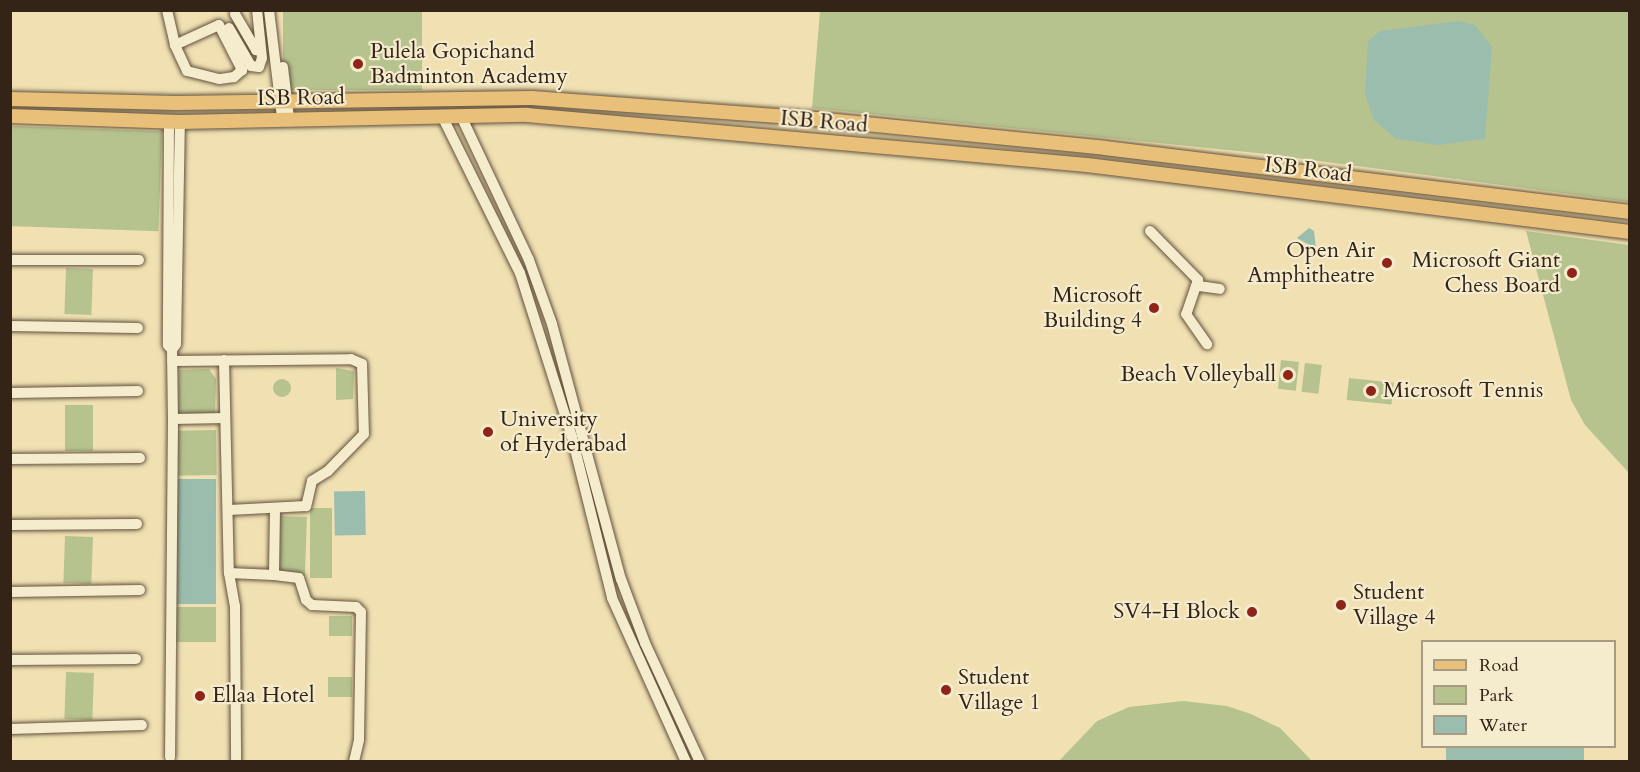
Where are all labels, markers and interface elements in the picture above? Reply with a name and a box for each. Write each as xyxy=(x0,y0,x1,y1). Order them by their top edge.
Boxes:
place label: Pulela Gopichand Badminton Academy xyxy=(370,38,568,90)
marker: Pulela Gopichand Badminton Academy xyxy=(351,57,365,71)
street label: ISB Road xyxy=(257,84,345,112)
street label: ISB Road xyxy=(779,105,869,139)
street label: ISB Road xyxy=(1263,152,1353,188)
place label: Open Air Amphitheatre xyxy=(1247,237,1375,288)
place label: Microsoft Giant Chess Board xyxy=(1412,247,1560,298)
marker: Open Air Amphitheatre xyxy=(1380,256,1394,270)
marker: Microsoft Giant Chess Board xyxy=(1565,266,1579,280)
place label: Microsoft Building 4 xyxy=(1043,282,1142,334)
marker: Microsoft Building 4 xyxy=(1147,301,1161,315)
place label: Beach Volleyball xyxy=(1120,362,1276,388)
marker: Beach Volleyball xyxy=(1281,368,1295,382)
place label: Microsoft Tennis xyxy=(1383,378,1543,404)
marker: Microsoft Tennis xyxy=(1364,384,1378,398)
place label: University of Hyderabad xyxy=(500,406,627,458)
marker: University of Hyderabad xyxy=(481,425,495,439)
place label: Student Village 4 xyxy=(1353,579,1436,630)
marker: Student Village 4 xyxy=(1334,598,1348,612)
place label: SV4-H Block xyxy=(1113,599,1240,625)
marker: SV4-H Block xyxy=(1245,605,1259,619)
legend xyxy=(1421,640,1616,748)
text: Road xyxy=(1479,653,1519,678)
place label: Student Village 1 xyxy=(958,664,1041,716)
place label: Ellaa Hotel xyxy=(212,683,315,709)
marker: Student Village 1 xyxy=(939,683,953,697)
text: Park xyxy=(1479,683,1514,708)
marker: Ellaa Hotel xyxy=(193,689,207,703)
text: Water xyxy=(1479,713,1527,738)

